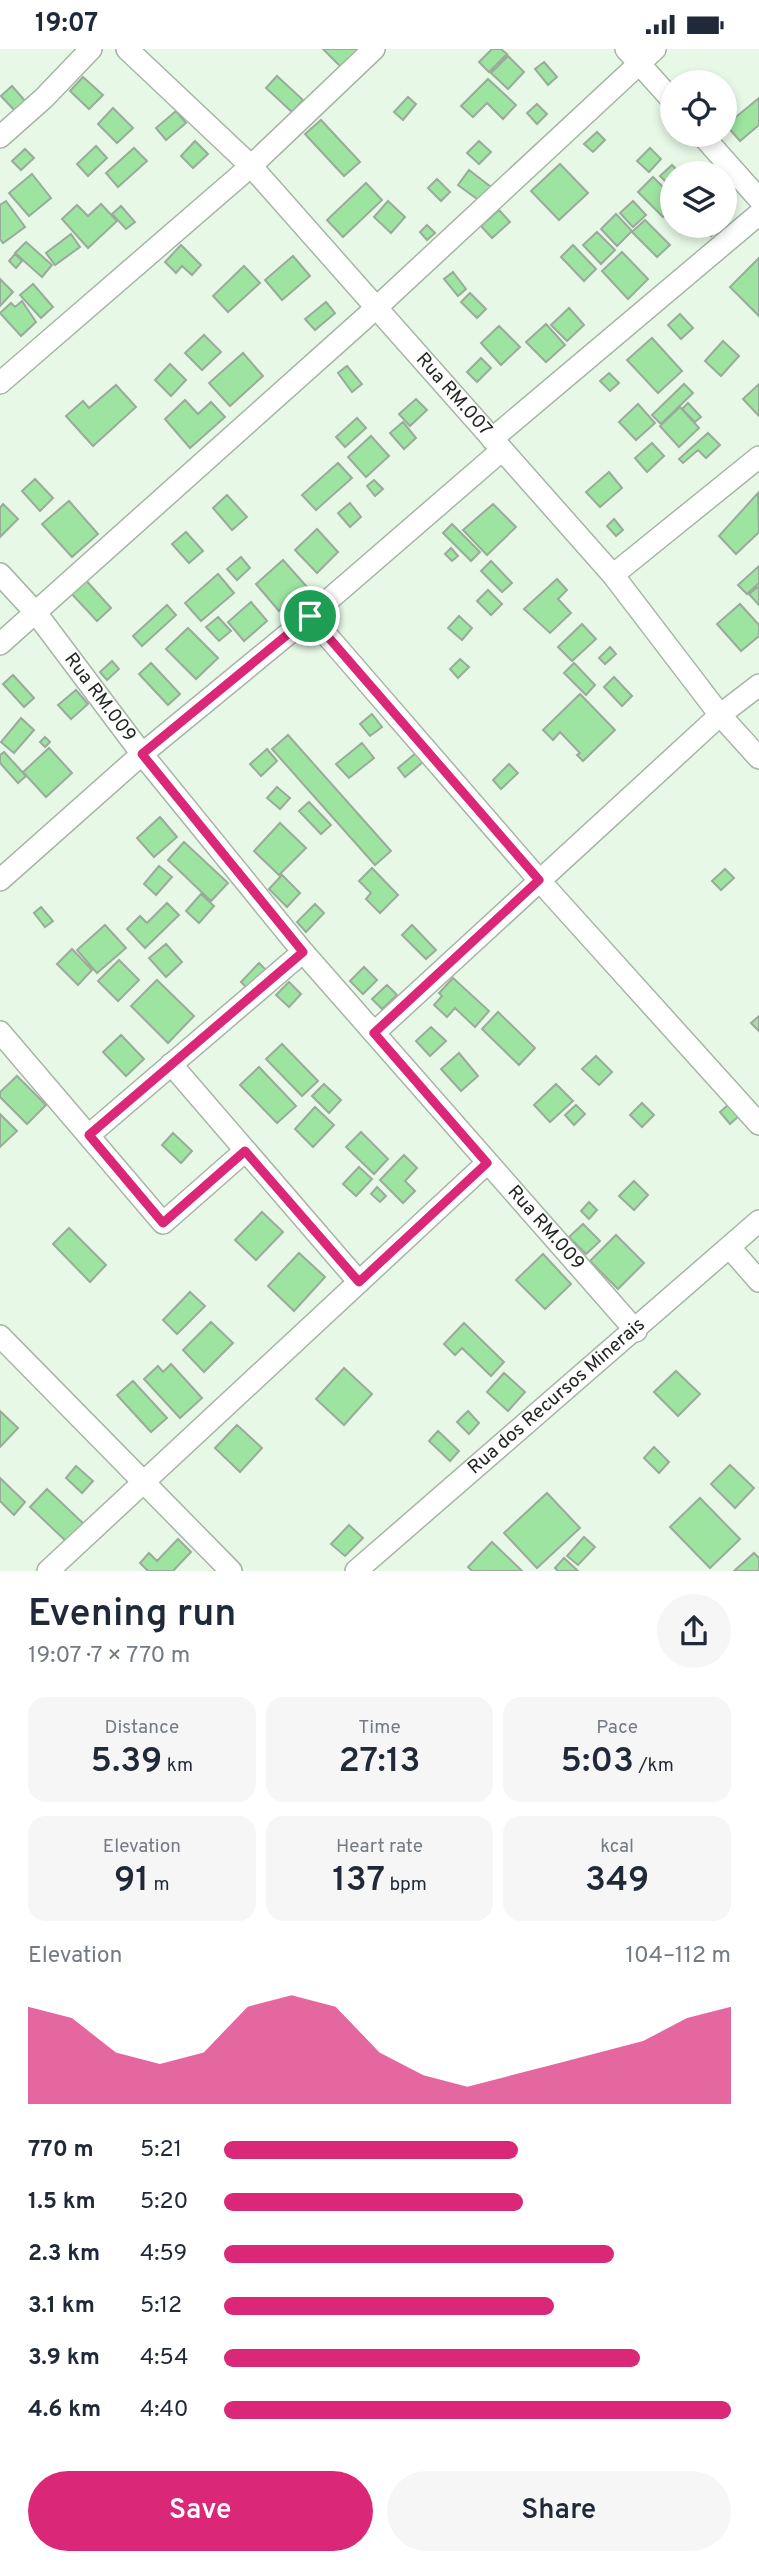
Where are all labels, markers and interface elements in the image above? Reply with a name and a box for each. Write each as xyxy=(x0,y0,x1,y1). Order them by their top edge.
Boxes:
text: 19:07 xyxy=(35,8,98,41)
map controls xyxy=(660,70,737,238)
button: locate xyxy=(660,70,737,147)
button: layers xyxy=(660,161,737,238)
street label: Rua RM.007 xyxy=(410,348,497,441)
pin xyxy=(280,586,340,646)
icon: arrive xyxy=(291,597,329,635)
street label: Rua RM.009 xyxy=(58,648,141,747)
street label: Rua RM.009 xyxy=(502,1180,589,1275)
street label: Rua dos Recursos Minerais xyxy=(463,1313,650,1480)
text: Evening run xyxy=(28,1591,236,1640)
button: share xyxy=(657,1594,731,1668)
text: 19:07 · 7 × 770 m xyxy=(28,1642,190,1671)
text: Distance xyxy=(105,1716,179,1740)
text: Time xyxy=(358,1716,401,1740)
text: Pace xyxy=(596,1716,638,1740)
text: 5.39 xyxy=(91,1740,162,1784)
text: 27:13 xyxy=(338,1740,421,1784)
text: 5:03 xyxy=(560,1740,634,1784)
text: km xyxy=(162,1754,193,1778)
text: /km xyxy=(634,1754,674,1778)
text: Elevation xyxy=(103,1835,181,1859)
text: Heart rate xyxy=(336,1835,423,1859)
text: kcal xyxy=(600,1835,634,1859)
text: 91 xyxy=(114,1859,149,1903)
text: 137 xyxy=(332,1859,385,1903)
text: 349 xyxy=(585,1859,649,1903)
text: m xyxy=(149,1873,170,1897)
text: bpm xyxy=(385,1873,427,1897)
text: Elevation xyxy=(28,1942,123,1971)
text: 104–112 m xyxy=(626,1942,731,1971)
text: 770 m xyxy=(28,2136,94,2165)
text: 5:21 xyxy=(140,2136,182,2165)
text: 1.5 km xyxy=(28,2188,96,2217)
text: 5:20 xyxy=(140,2188,188,2217)
text: 2.3 km xyxy=(28,2240,100,2269)
text: 4:59 xyxy=(140,2240,187,2269)
text: 3.1 km xyxy=(28,2292,95,2321)
text: 5:12 xyxy=(140,2292,182,2321)
text: 3.9 km xyxy=(28,2344,100,2373)
text: 4:54 xyxy=(140,2344,188,2373)
text: 4.6 km xyxy=(28,2396,101,2425)
text: 4:40 xyxy=(140,2396,189,2425)
button: Save xyxy=(28,2471,373,2551)
button: Share xyxy=(387,2471,731,2551)

